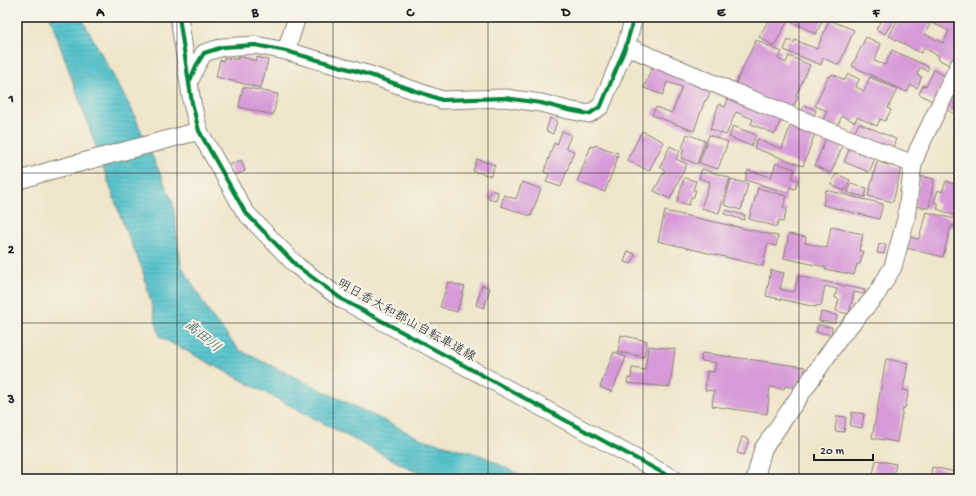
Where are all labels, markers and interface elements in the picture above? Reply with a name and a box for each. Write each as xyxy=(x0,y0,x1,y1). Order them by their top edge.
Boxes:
text: A xyxy=(95,6,105,21)
text: B xyxy=(251,6,260,21)
text: C xyxy=(405,6,415,21)
text: D xyxy=(561,6,571,21)
text: E xyxy=(717,6,726,21)
text: F xyxy=(872,6,881,21)
text: 1 xyxy=(7,92,14,107)
text: 2 xyxy=(8,243,15,258)
street label: 明日香大和郡山自転車道線 xyxy=(334,276,479,366)
water label: 高田川 xyxy=(180,316,224,357)
text: 3 xyxy=(7,393,15,408)
scale bar xyxy=(814,436,873,462)
text: 20 m xyxy=(820,445,845,459)

